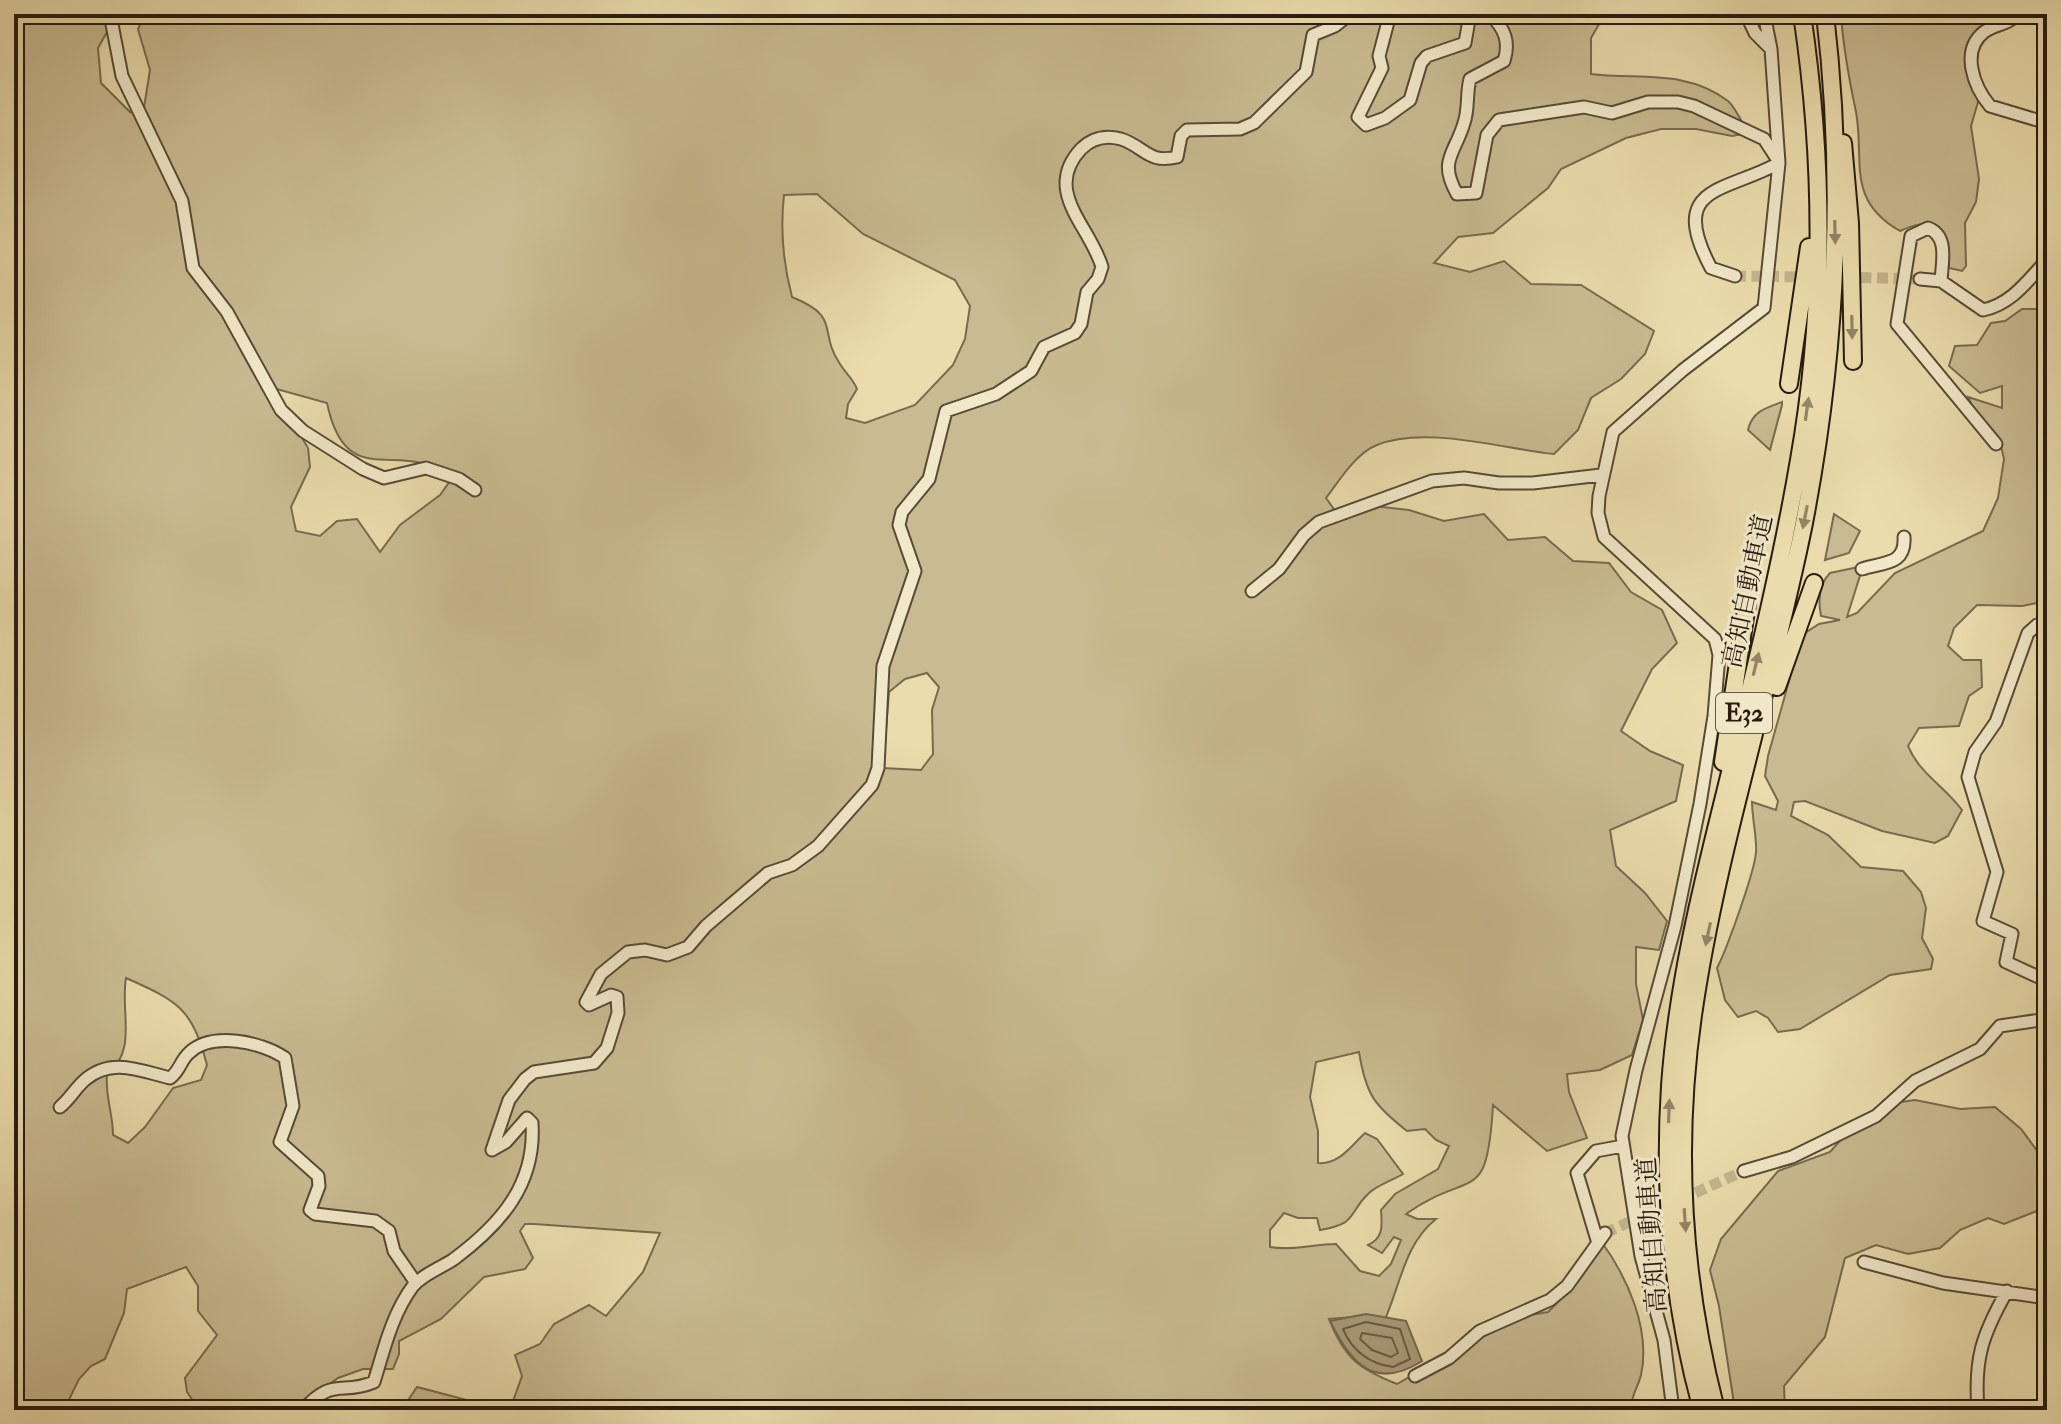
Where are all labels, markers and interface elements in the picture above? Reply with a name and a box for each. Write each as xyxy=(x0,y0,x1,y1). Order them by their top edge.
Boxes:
one-way arrow xyxy=(1829,220,1841,245)
one-way arrow xyxy=(1846,315,1859,340)
one-way arrow xyxy=(1801,396,1814,421)
one-way arrow xyxy=(1798,505,1810,530)
street label: 高知自動車道 xyxy=(1716,512,1780,671)
one-way arrow xyxy=(1751,652,1763,677)
road number: E32 xyxy=(1716,693,1772,733)
one-way arrow xyxy=(1701,922,1714,947)
one-way arrow xyxy=(1663,1098,1676,1123)
street label: 高知自動車道 xyxy=(1631,1156,1673,1314)
one-way arrow xyxy=(1679,1208,1692,1233)

